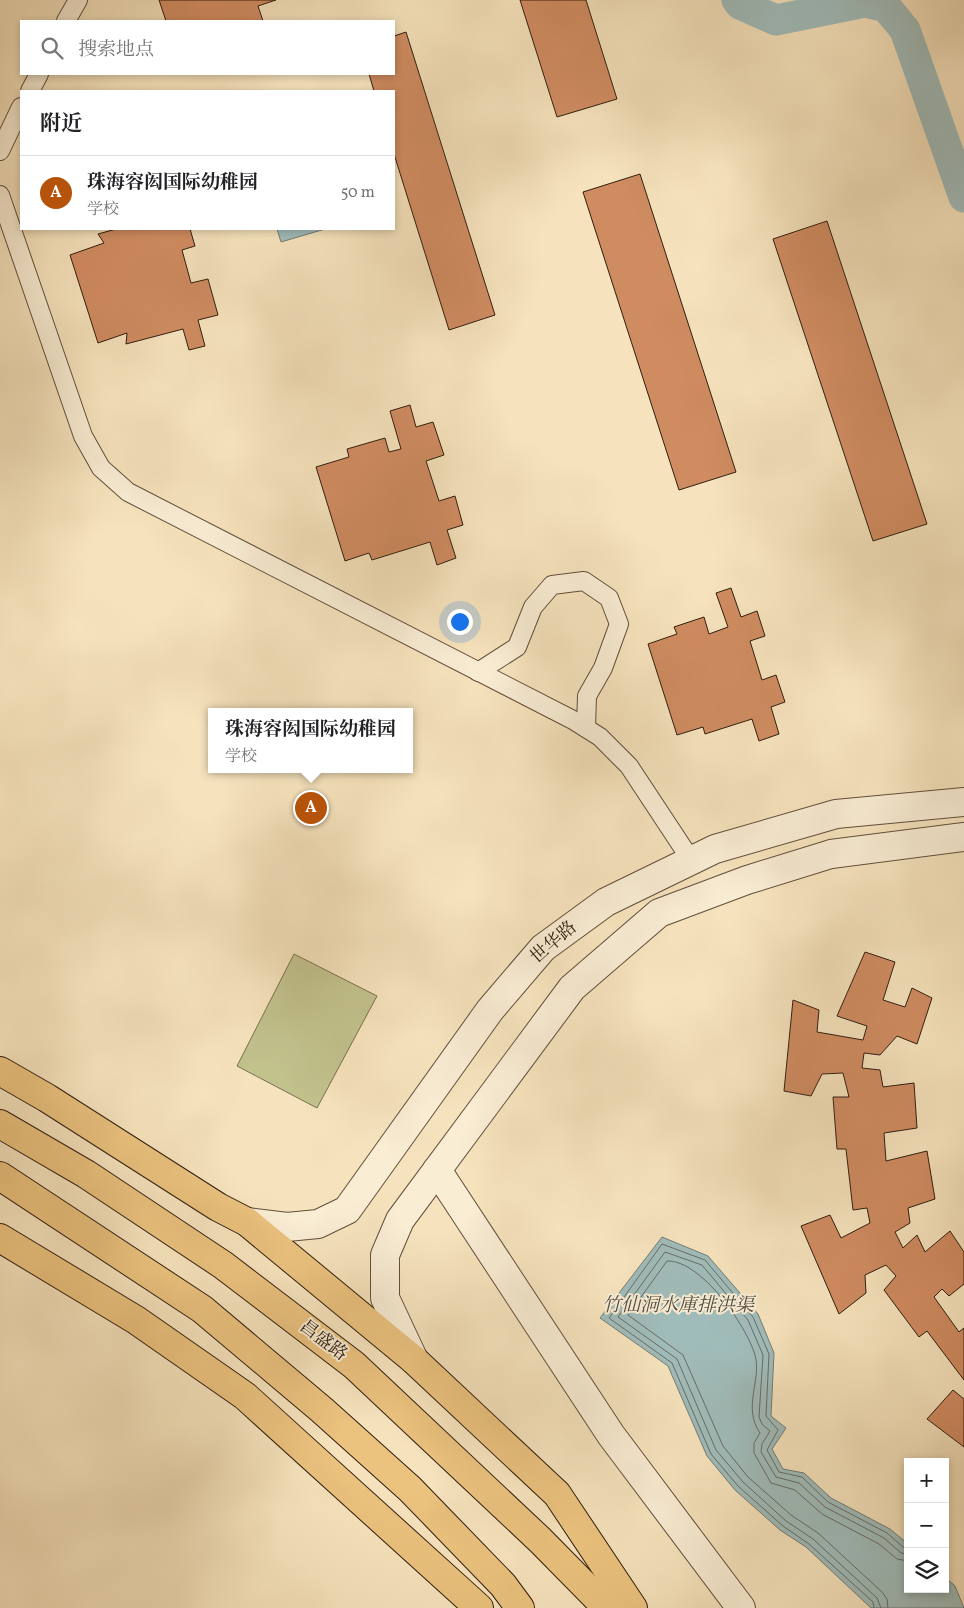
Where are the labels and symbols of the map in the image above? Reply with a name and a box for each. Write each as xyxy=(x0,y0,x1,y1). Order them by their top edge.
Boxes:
your location xyxy=(447,609,473,635)
pin: A xyxy=(295,789,327,827)
street label: 世华路 xyxy=(525,916,583,970)
water label: 竹仙洞水庫排洪渠 xyxy=(602,1293,757,1319)
street label: 昌盛路 xyxy=(294,1315,352,1367)

